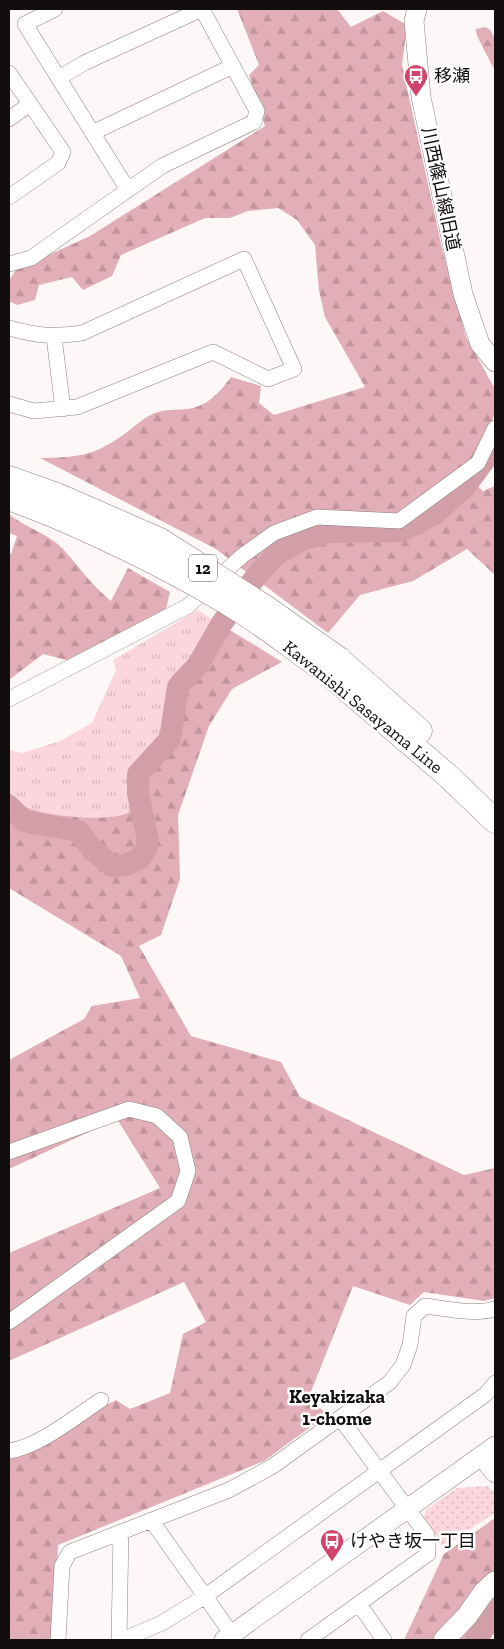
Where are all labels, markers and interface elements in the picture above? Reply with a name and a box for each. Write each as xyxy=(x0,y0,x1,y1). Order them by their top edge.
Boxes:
bus stop icon: 移瀬 xyxy=(403,63,429,97)
place label: 移瀬 xyxy=(434,65,470,87)
street label: 川西篠山線旧道 xyxy=(417,125,465,253)
road number: 12 xyxy=(189,554,217,582)
street label: Kawanishi Sasayama Line xyxy=(279,636,447,778)
district label: Keyakizaka 1-chome xyxy=(289,1385,385,1430)
bus stop icon: けやき坂一丁目 xyxy=(319,1528,345,1562)
place label: けやき坂一丁目 xyxy=(350,1530,476,1552)

